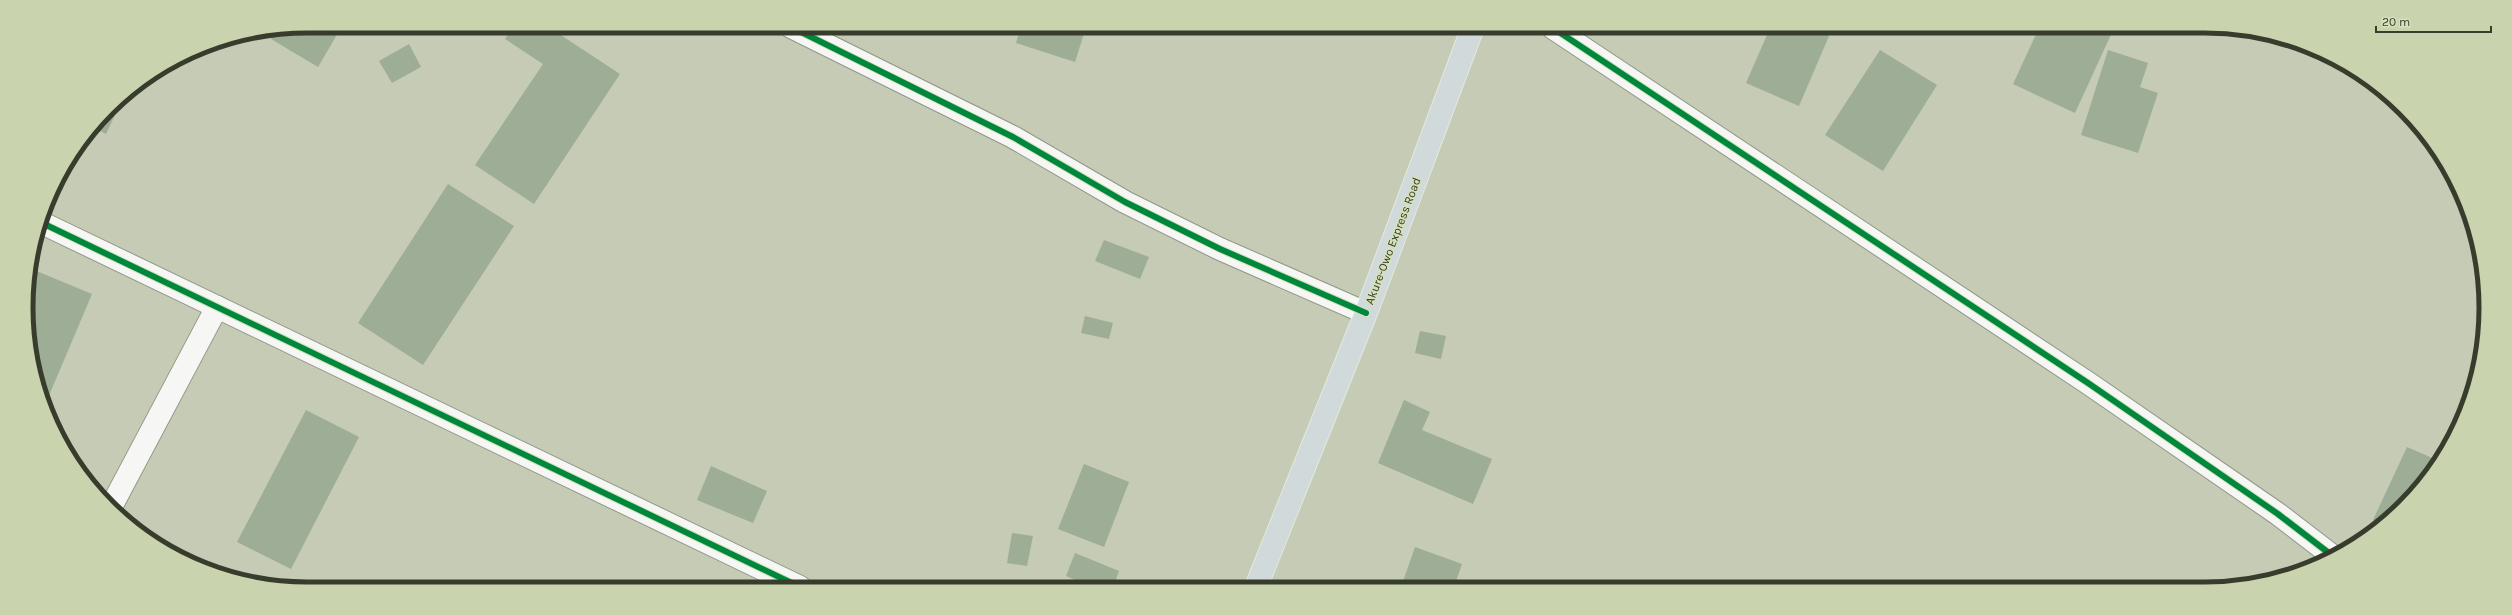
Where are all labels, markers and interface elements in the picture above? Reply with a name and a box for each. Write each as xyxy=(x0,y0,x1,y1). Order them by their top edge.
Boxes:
scale bar xyxy=(2376,8,2491,34)
text: 20 m xyxy=(2382,15,2410,29)
street label: Akure-Owo Express Road xyxy=(1362,176,1424,306)

